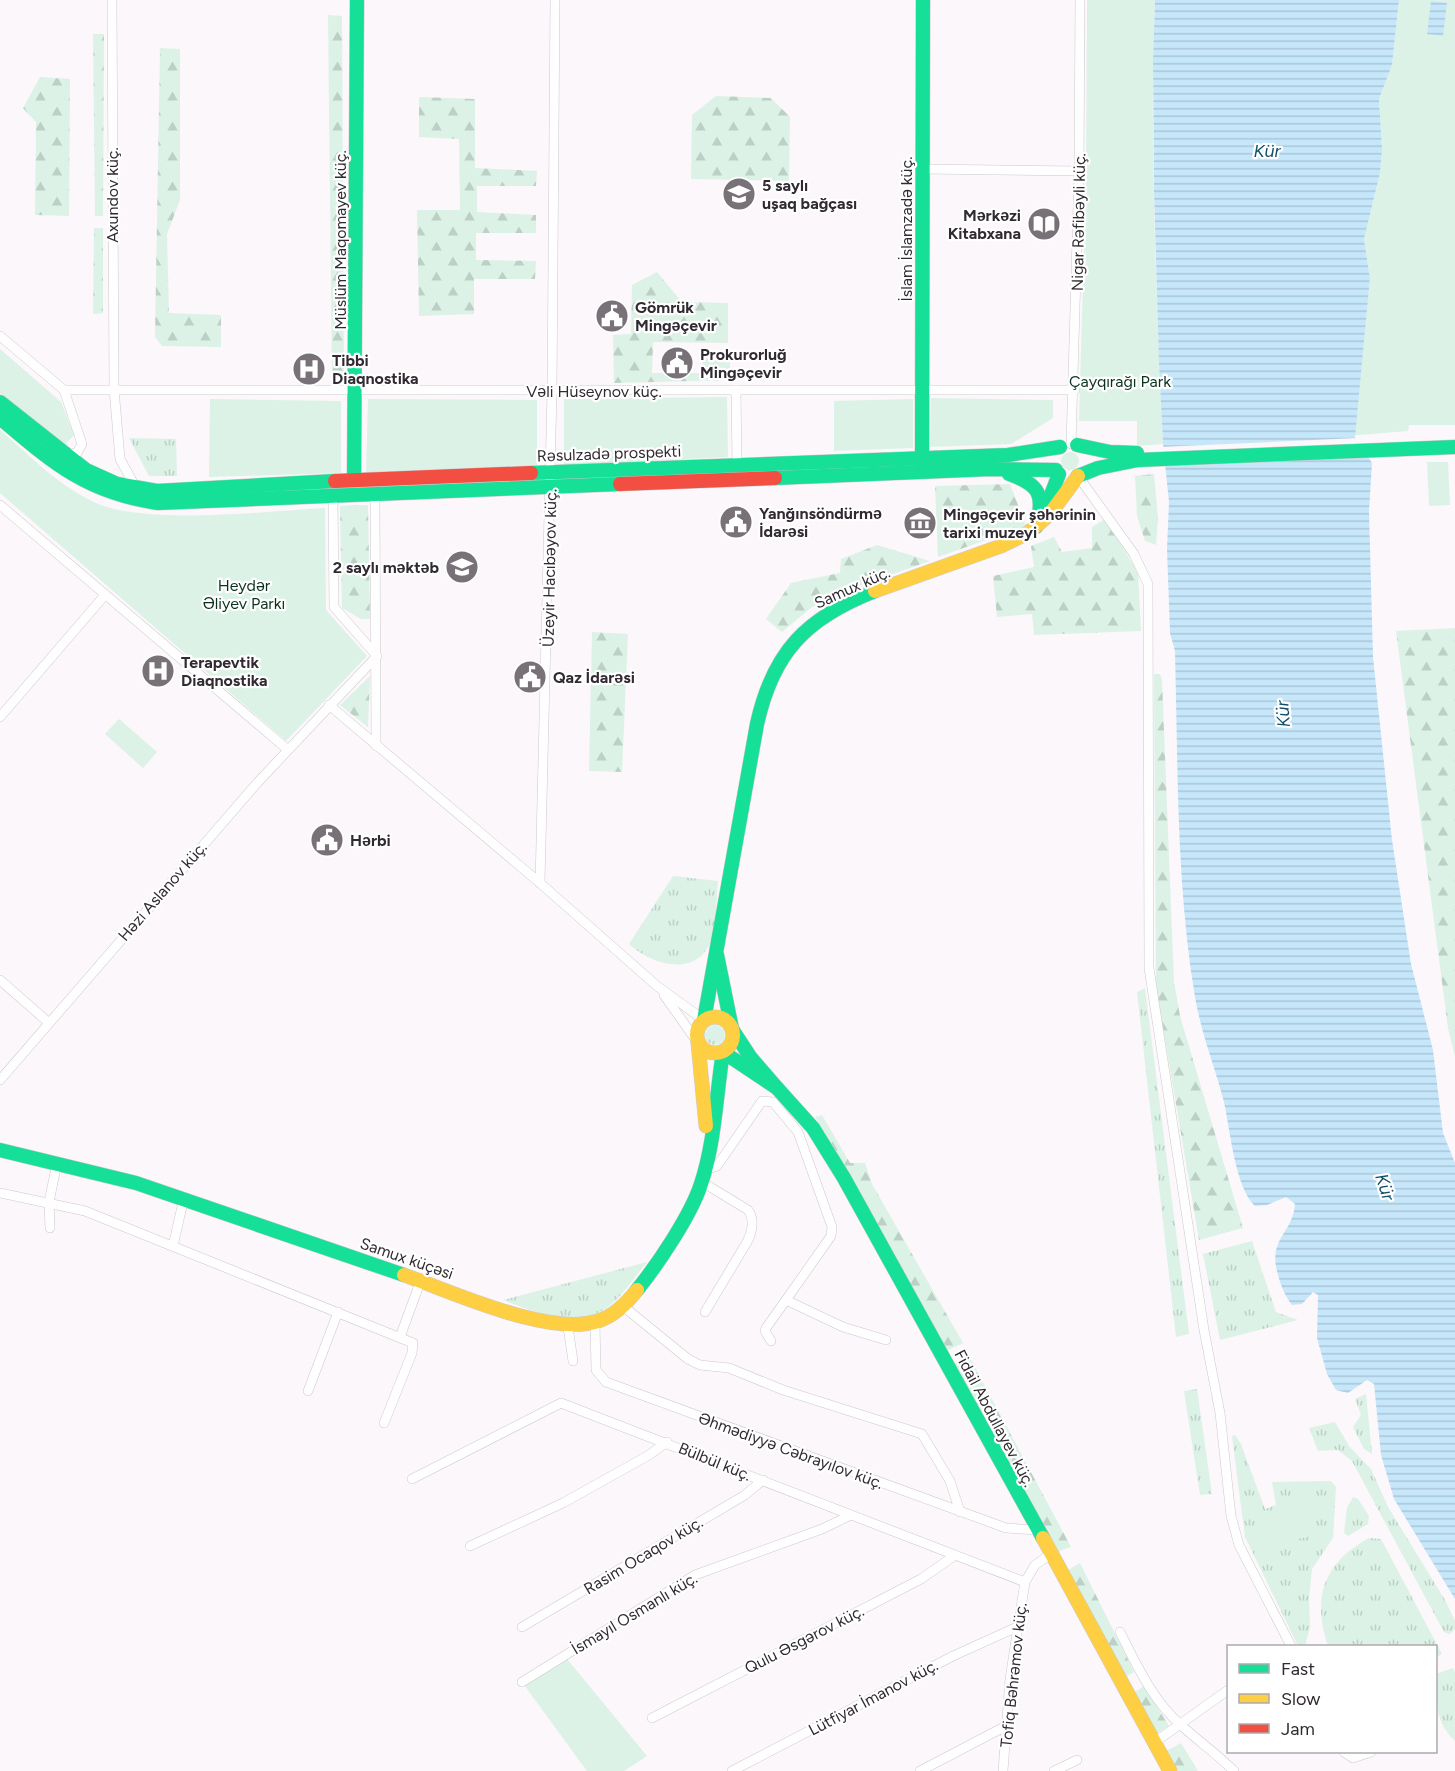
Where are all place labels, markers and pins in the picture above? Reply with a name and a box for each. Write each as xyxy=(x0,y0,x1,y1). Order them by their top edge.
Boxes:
school or university icon: 5 saylı uşaq bağçası xyxy=(721,176,757,212)
place label: 5 saylı uşaq bağçası xyxy=(762,176,857,213)
place label: Mərkəzi Kitabxana xyxy=(948,206,1021,243)
library icon: Mərkəzi Kitabxana xyxy=(1026,206,1062,242)
public building icon: Gömrük Mingəçevir xyxy=(594,298,630,334)
place label: Gömrük Mingəçevir xyxy=(635,298,717,335)
public building icon: Prokurorluğ Mingəçevir xyxy=(659,345,695,381)
place label: Prokurorluğ Mingəçevir xyxy=(700,345,787,382)
hospital icon: Tibbi Diaqnostika xyxy=(291,351,327,387)
place label: Tibbi Diaqnostika xyxy=(332,351,419,388)
public building icon: Yanğınsöndürmə İdarəsi xyxy=(718,504,754,540)
place label: Yanğınsöndürmə İdarəsi xyxy=(759,504,882,541)
museum icon: Mingəçevir şəhərinin tarixi muzeyi xyxy=(902,505,938,541)
place label: Mingəçevir şəhərinin tarixi muzeyi xyxy=(943,505,1096,542)
school or university icon: 2 saylı məktəb xyxy=(444,549,480,585)
place label: 2 saylı məktəb xyxy=(333,558,439,577)
hospital icon: Terapevtik Diaqnostika xyxy=(140,653,176,689)
place label: Terapevtik Diaqnostika xyxy=(181,653,268,690)
public building icon: Qaz İdarəsi xyxy=(512,659,548,695)
place label: Qaz İdarəsi xyxy=(553,668,635,687)
public building icon: Hərbi xyxy=(309,822,345,858)
place label: Hərbi xyxy=(350,831,391,850)

